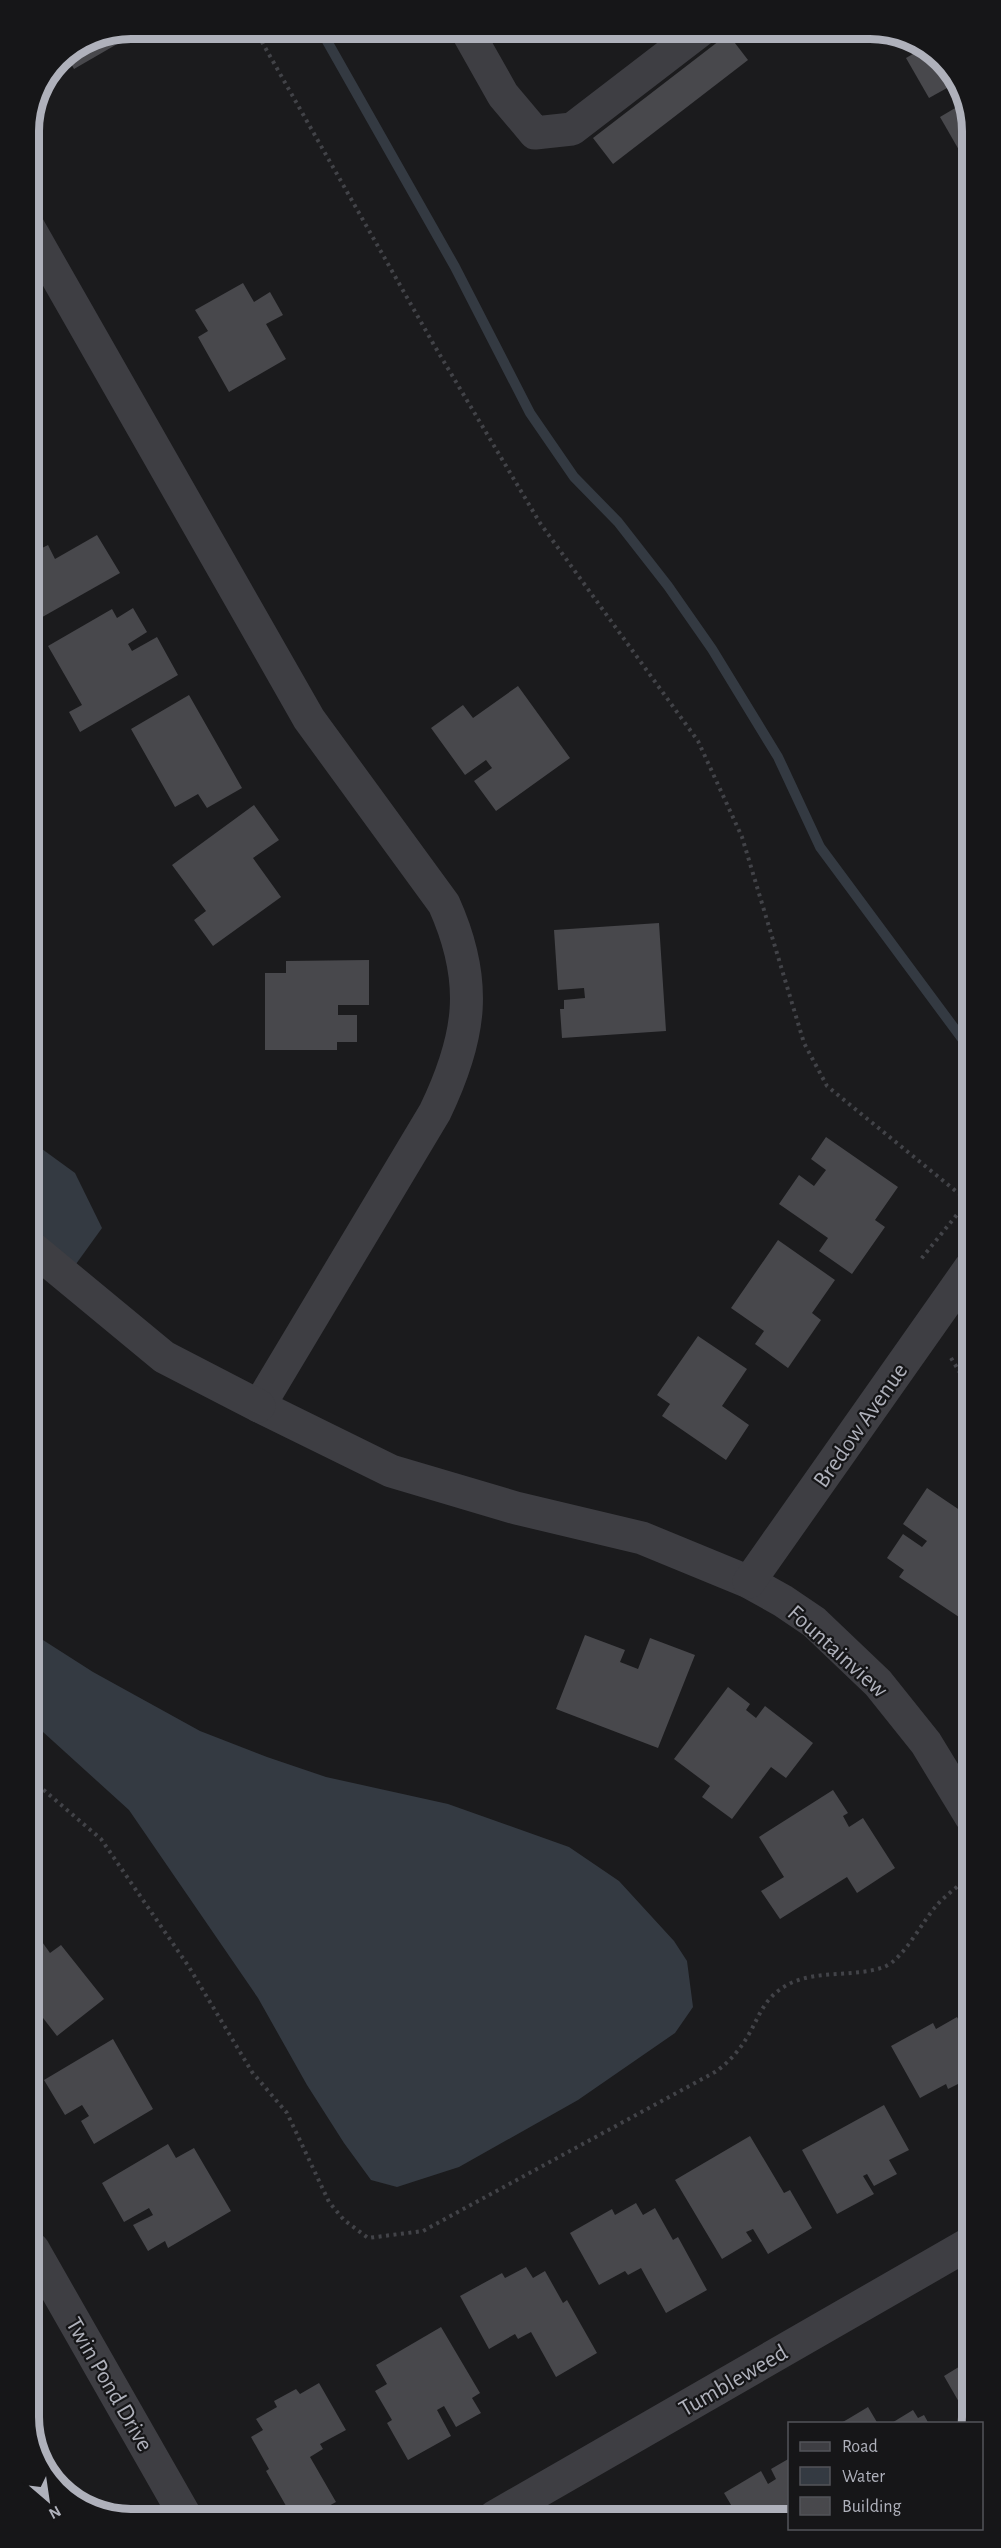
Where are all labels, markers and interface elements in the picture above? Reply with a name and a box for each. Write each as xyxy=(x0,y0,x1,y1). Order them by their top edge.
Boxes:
street label: Bredow Avenue xyxy=(809,1359,912,1492)
street label: Fountainview xyxy=(783,1601,892,1703)
street label: Twin Pond Drive xyxy=(61,2313,157,2456)
street label: Tumbleweed xyxy=(675,2340,792,2421)
legend xyxy=(788,2422,983,2530)
text: Road xyxy=(842,2438,878,2456)
text: Water xyxy=(842,2468,885,2486)
north arrow xyxy=(18,2470,78,2530)
text: Building xyxy=(842,2498,902,2516)
text: N xyxy=(46,2503,64,2522)

